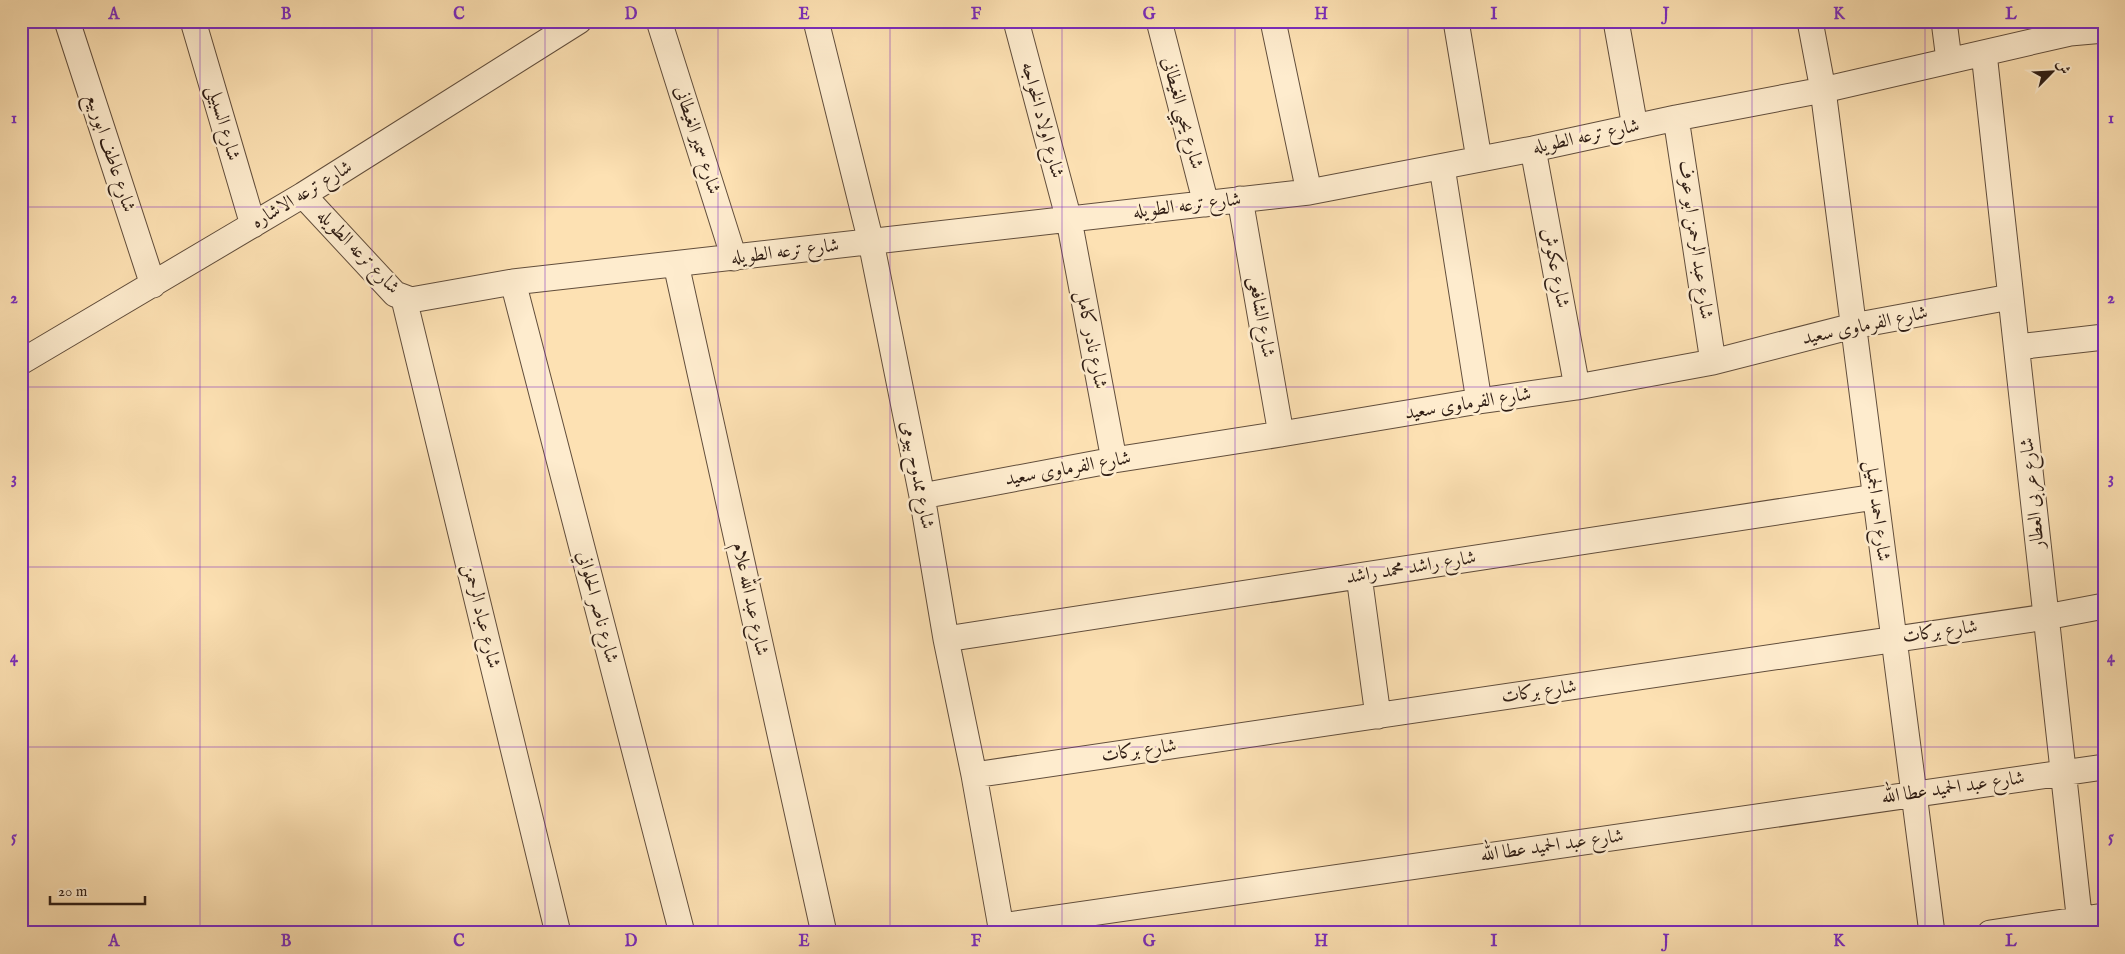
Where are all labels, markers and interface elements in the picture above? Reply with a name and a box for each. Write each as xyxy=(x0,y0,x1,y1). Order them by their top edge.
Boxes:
text: A xyxy=(108,5,121,25)
text: B xyxy=(281,5,292,25)
text: C xyxy=(453,5,465,25)
text: D xyxy=(625,5,638,25)
text: E xyxy=(798,5,810,25)
text: F xyxy=(971,5,982,25)
text: G xyxy=(1143,5,1156,25)
text: H xyxy=(1314,5,1328,25)
text: I xyxy=(1491,5,1498,25)
text: J xyxy=(1661,5,1670,25)
text: K xyxy=(1833,5,1846,25)
text: L xyxy=(2005,5,2017,25)
north arrow xyxy=(2028,48,2078,98)
street label: شارع يحيي الغيطانى xyxy=(1151,54,1208,173)
text: ش xyxy=(2052,57,2074,77)
street label: شارع اولاد الخواجه xyxy=(1013,59,1069,181)
street label: شارع السبيلى xyxy=(199,83,245,164)
street label: شارع سمير الغيطانى xyxy=(666,83,726,198)
street label: شارع عاطف ابوربيع xyxy=(76,91,141,217)
text: 1 xyxy=(11,109,17,129)
text: 1 xyxy=(2108,109,2114,129)
street label: شارع ترعه الطويله xyxy=(1530,114,1642,162)
street label: شارع ترعه الاشاره xyxy=(247,155,358,236)
street label: شارع عبد الرحمن ابو عوف xyxy=(1670,159,1718,321)
street label: شارع ترعه الطويله xyxy=(1131,187,1243,227)
street label: شارع ترعه الطويله xyxy=(310,204,405,301)
street label: شارع عكوش xyxy=(1534,226,1575,310)
street label: شارع ترعه الطويله xyxy=(729,233,841,273)
street label: شارع الشافعى xyxy=(1240,275,1280,360)
text: 2 xyxy=(10,289,18,309)
street label: شارع نادر كامل xyxy=(1068,289,1112,392)
text: 2 xyxy=(2107,289,2115,309)
street label: شارع الفرماوى سعيد xyxy=(1800,301,1930,353)
street label: شارع الفرماوى سعيد xyxy=(1403,382,1533,428)
street label: شارع ممدوح بيومى xyxy=(891,419,939,532)
street label: شارع عربى العطار xyxy=(2015,436,2053,552)
street label: شارع الفرماوى سعيد xyxy=(1003,446,1133,494)
street label: شارع احمد الجميل xyxy=(1857,459,1895,563)
text: 3 xyxy=(11,469,17,489)
text: 3 xyxy=(2108,469,2114,489)
street label: شارع عبد الله علام xyxy=(723,539,778,659)
street label: شارع راشد محمد راشد xyxy=(1344,546,1478,592)
street label: شارع ناصر الحلواني xyxy=(569,548,623,666)
street label: شارع عباد الرحمن xyxy=(454,561,506,671)
street label: شارع بركات xyxy=(1901,615,1979,651)
text: 4 xyxy=(10,648,19,668)
text: 4 xyxy=(2107,648,2116,668)
street label: شارع بركات xyxy=(1500,675,1578,711)
street label: شارع بركات xyxy=(1100,734,1178,770)
street label: شارع عبد الحميد عطا الله xyxy=(1879,762,2026,812)
street label: شارع عبد الحميد عطا الله xyxy=(1478,820,1625,870)
text: 5 xyxy=(11,828,17,848)
text: 5 xyxy=(2108,828,2114,848)
scale bar xyxy=(50,874,145,906)
text: 20 m xyxy=(58,882,88,901)
text: A xyxy=(108,932,121,952)
text: B xyxy=(281,932,292,952)
text: C xyxy=(453,932,465,952)
text: D xyxy=(625,932,638,952)
text: E xyxy=(798,932,810,952)
text: F xyxy=(971,932,982,952)
text: G xyxy=(1143,932,1156,952)
text: H xyxy=(1314,932,1328,952)
text: I xyxy=(1491,932,1498,952)
text: J xyxy=(1661,932,1670,952)
text: K xyxy=(1833,932,1846,952)
text: L xyxy=(2005,932,2017,952)

